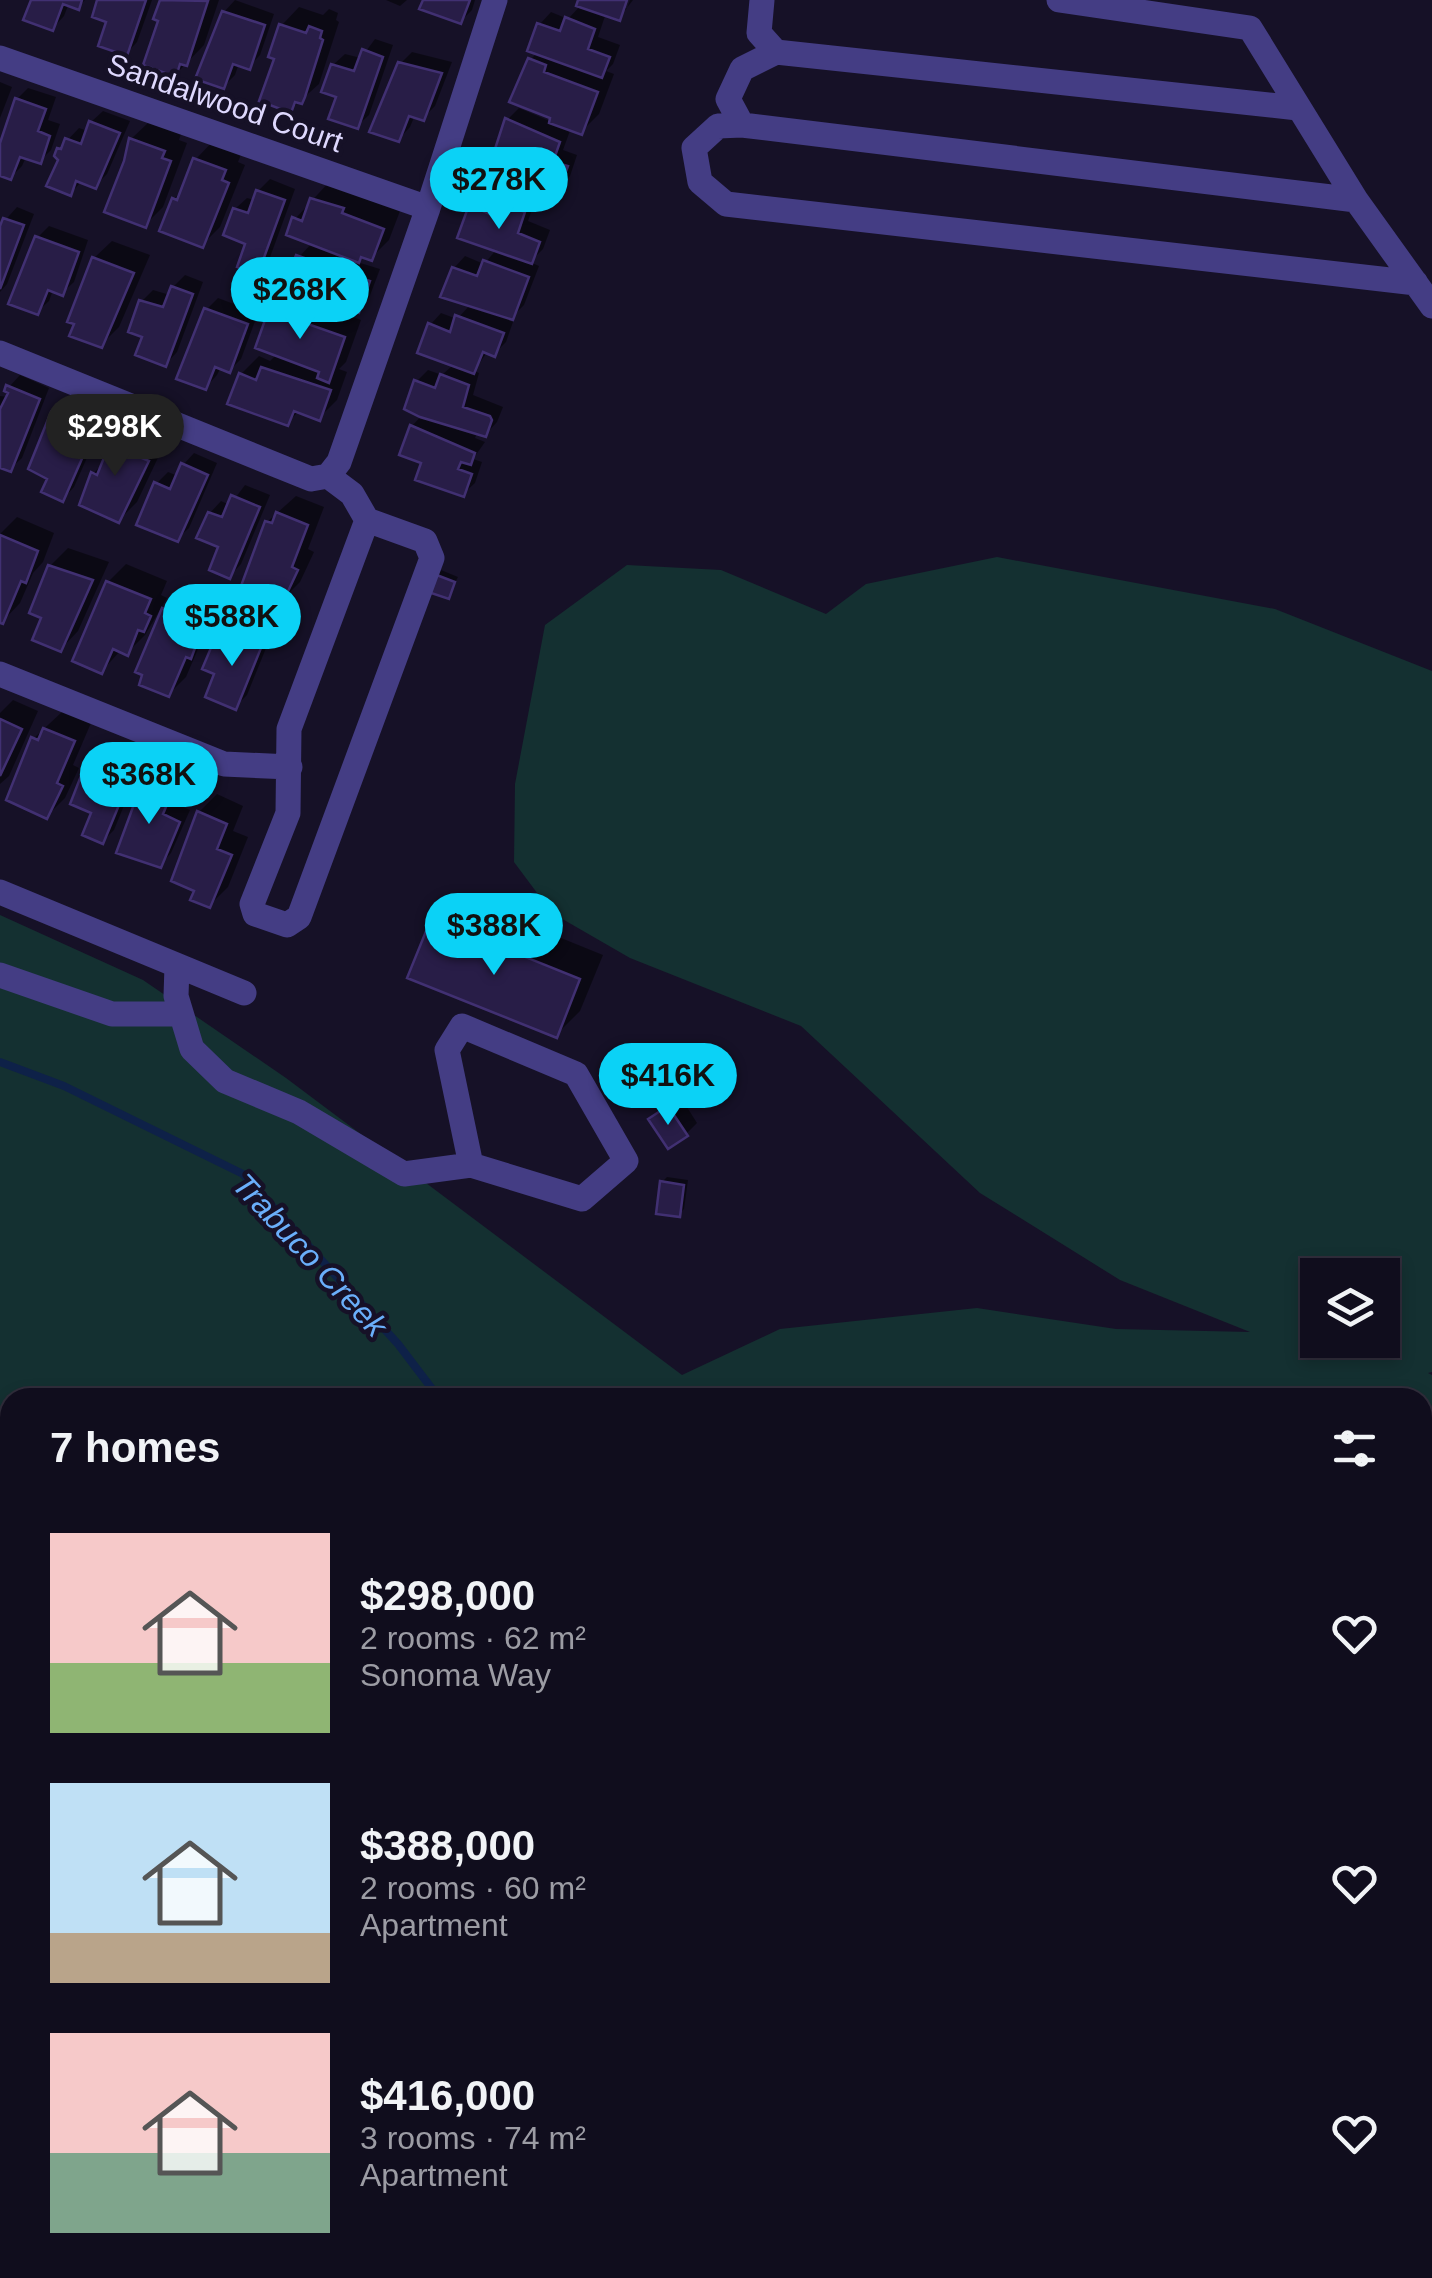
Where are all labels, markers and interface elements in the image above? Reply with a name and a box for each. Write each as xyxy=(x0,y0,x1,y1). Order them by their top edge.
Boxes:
street label: Sandalwood Court xyxy=(103,47,348,159)
pin: $278K xyxy=(429,147,569,232)
text: $278K xyxy=(452,161,546,197)
pin: $268K xyxy=(230,257,370,342)
text: $268K xyxy=(253,271,347,307)
pin: $298K xyxy=(45,394,185,479)
text: $298K xyxy=(68,408,162,444)
pin: $588K xyxy=(162,584,302,669)
text: $588K xyxy=(185,598,279,634)
pin: $368K xyxy=(79,742,219,827)
text: $368K xyxy=(102,756,196,792)
pin: $388K xyxy=(424,893,564,978)
text: $388K xyxy=(447,907,541,943)
pin: $416K xyxy=(598,1043,738,1128)
text: $416K xyxy=(621,1057,715,1093)
water label: Trabuco Creek xyxy=(225,1166,396,1345)
map controls xyxy=(1300,1258,1400,1358)
button: layers xyxy=(1300,1258,1400,1358)
icon: filters xyxy=(1327,1421,1382,1476)
text: 7 homes xyxy=(50,1424,220,1471)
text: $298,000 xyxy=(360,1572,535,1619)
icon: home xyxy=(130,1573,250,1693)
icon: heart xyxy=(1327,1606,1382,1661)
text: 2 rooms · 62 m² xyxy=(360,1620,586,1656)
text: Sonoma Way xyxy=(360,1657,551,1693)
text: $388,000 xyxy=(360,1822,535,1869)
icon: home xyxy=(130,1823,250,1943)
icon: heart xyxy=(1327,1856,1382,1911)
text: 2 rooms · 60 m² xyxy=(360,1870,586,1906)
text: Apartment xyxy=(360,1907,508,1943)
text: $416,000 xyxy=(360,2072,535,2119)
icon: home xyxy=(130,2073,250,2193)
icon: heart xyxy=(1327,2106,1382,2161)
text: 3 rooms · 74 m² xyxy=(360,2120,586,2156)
text: Apartment xyxy=(360,2157,508,2193)

